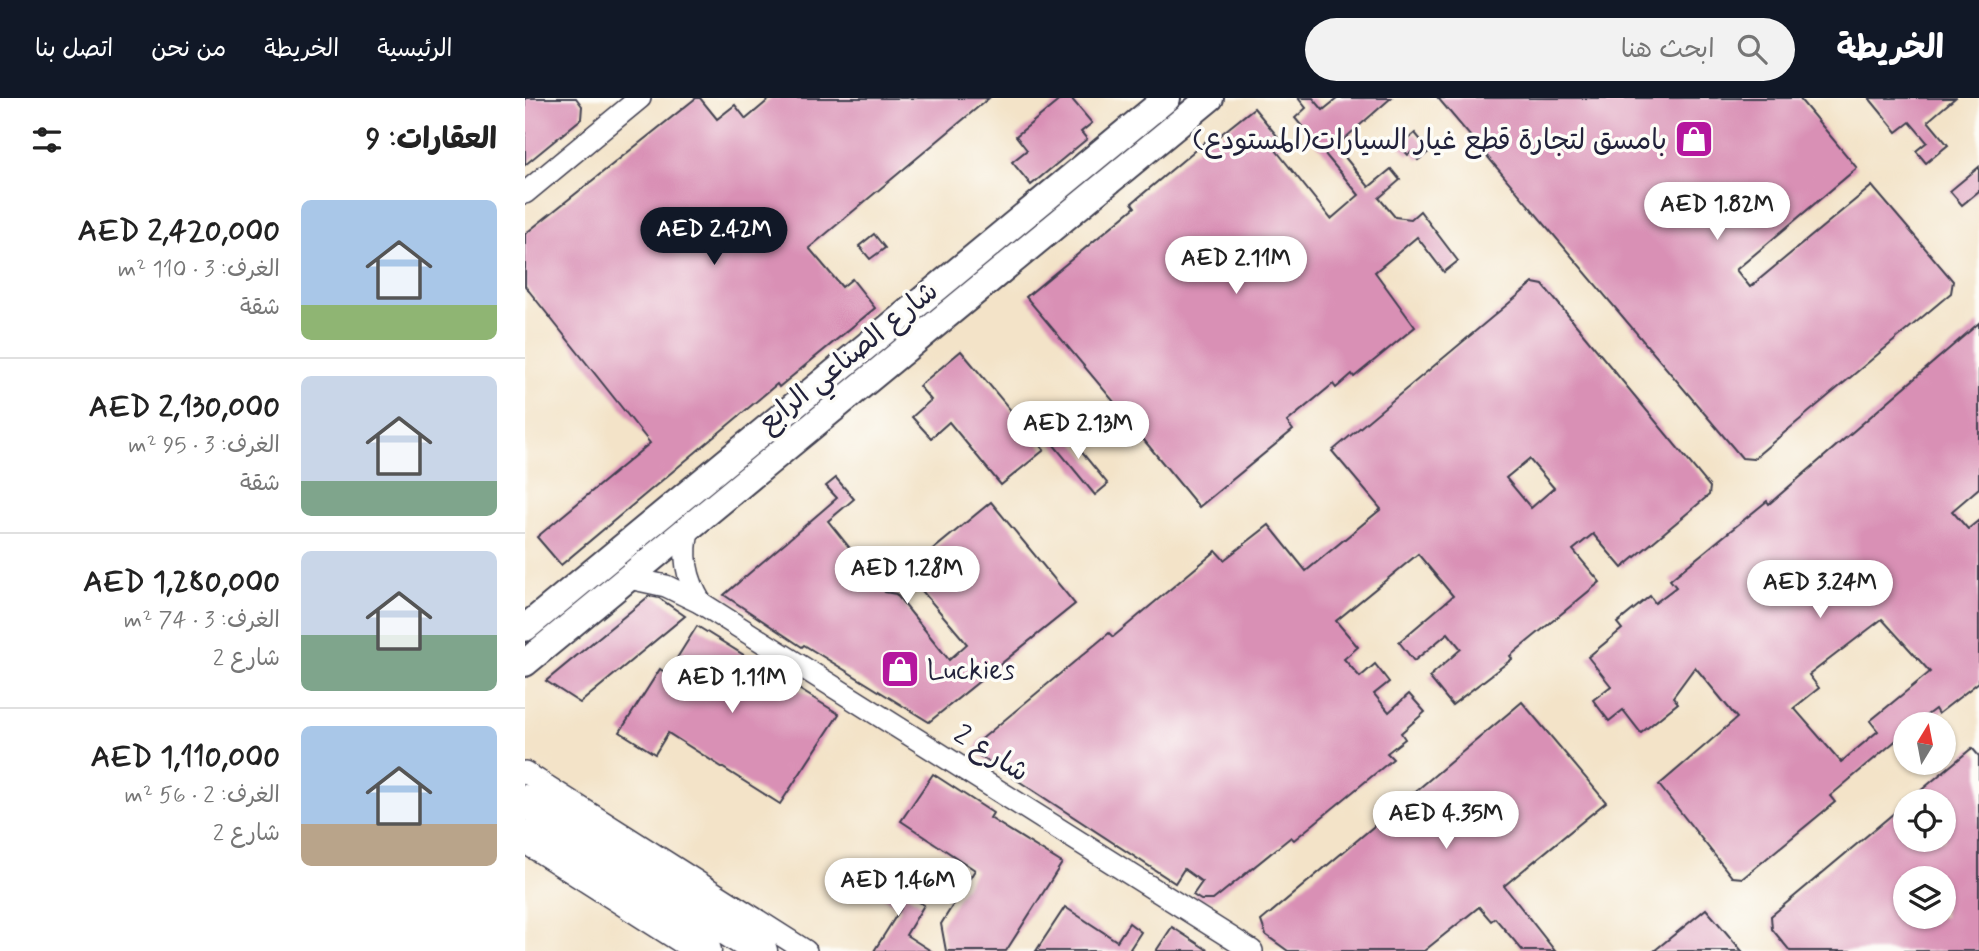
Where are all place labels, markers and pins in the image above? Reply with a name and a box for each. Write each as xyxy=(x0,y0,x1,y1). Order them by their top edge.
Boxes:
shop icon: بامسق لتجارة قطع غيار السيارات(المستودع) xyxy=(1673,118,1715,160)
place label: بامسق لتجارة قطع غيار السيارات(المستودع) xyxy=(1192,123,1667,160)
pin: AED 1.82M xyxy=(1637,183,1797,242)
pin: AED 2.42M xyxy=(634,208,794,267)
pin: AED 2.11M xyxy=(1156,236,1316,296)
pin: AED 2.13M xyxy=(998,402,1158,461)
pin: AED 1.28M xyxy=(827,546,987,606)
pin: AED 3.24M xyxy=(1740,560,1900,620)
shop icon: Luckies xyxy=(879,648,921,690)
place label: Luckies xyxy=(927,653,1015,690)
pin: AED 1.11M xyxy=(652,656,812,715)
pin: AED 4.35M xyxy=(1366,792,1526,851)
pin: AED 1.46M xyxy=(818,858,978,918)

